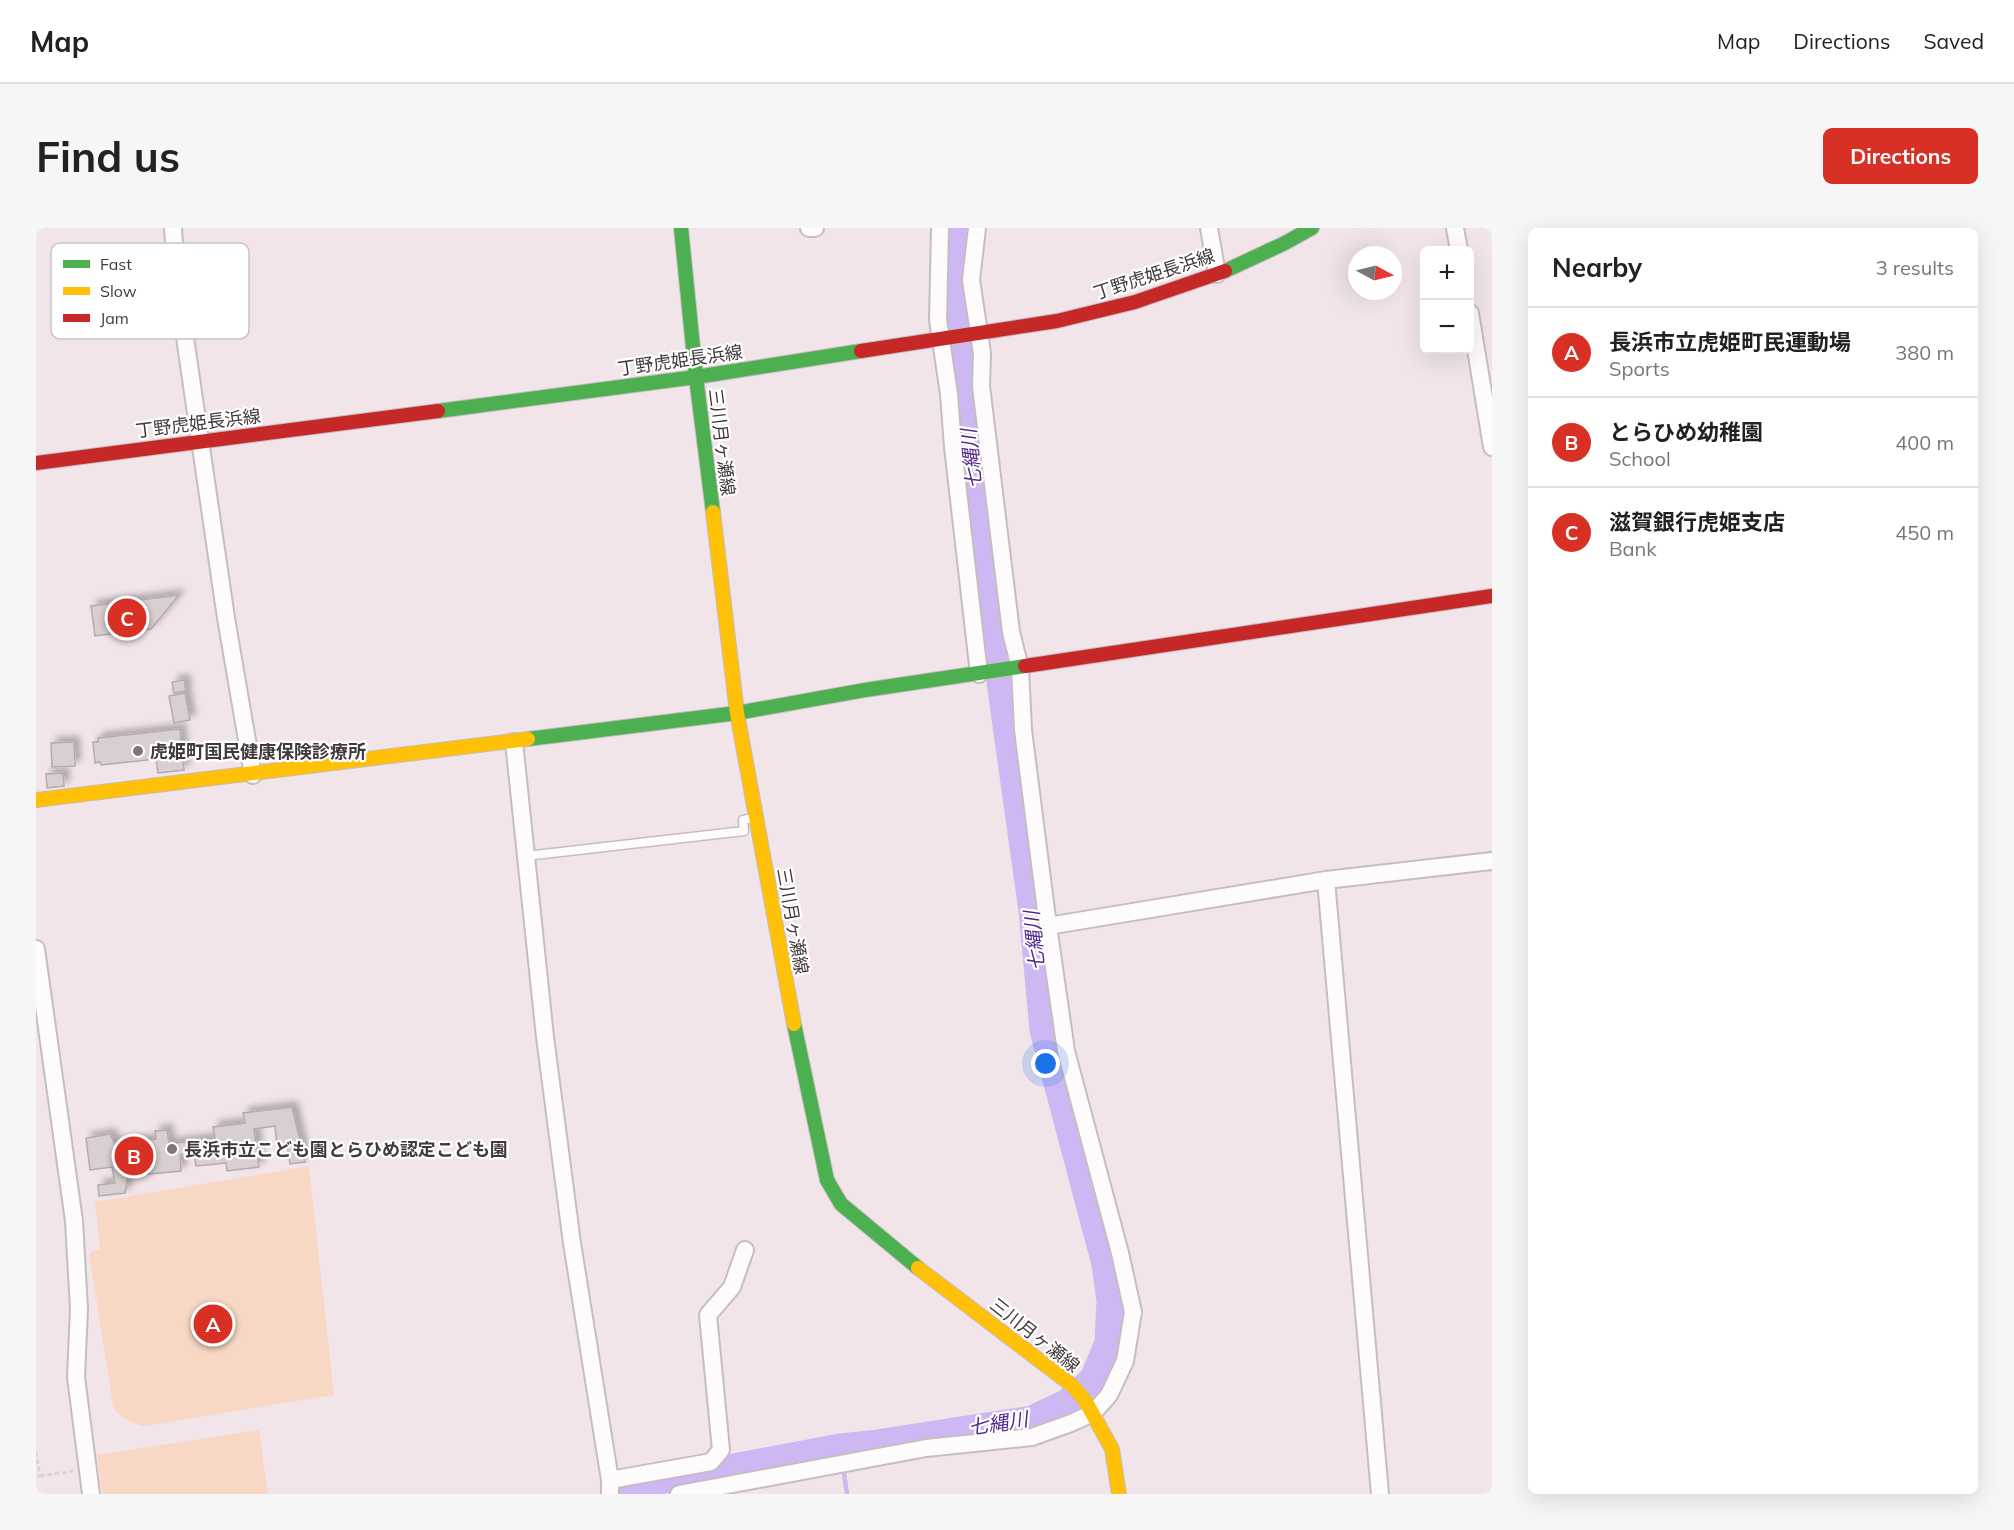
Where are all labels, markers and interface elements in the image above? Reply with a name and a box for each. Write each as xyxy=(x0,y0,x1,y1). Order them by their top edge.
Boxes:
text: Map xyxy=(30,24,89,59)
text: Map xyxy=(1717,28,1760,54)
text: Directions xyxy=(1793,28,1890,54)
text: Saved xyxy=(1923,28,1984,54)
button: Directions xyxy=(1823,128,1978,184)
text: Find us xyxy=(36,130,180,183)
legend xyxy=(51,243,249,339)
street label: 丁野虎姫長浜線 xyxy=(1091,244,1217,304)
north arrow xyxy=(1348,246,1402,300)
map controls xyxy=(1420,246,1474,354)
button: + xyxy=(1420,246,1474,300)
text: Nearby xyxy=(1552,251,1642,284)
text: Fast xyxy=(100,254,132,274)
text: 3 results xyxy=(1876,255,1954,280)
text: Slow xyxy=(100,281,137,301)
button: − xyxy=(1420,300,1474,354)
text: Jam xyxy=(100,308,129,328)
text: 長浜市立虎姫町民運動場 xyxy=(1609,328,1851,356)
street label: 丁野虎姫長浜線 xyxy=(616,340,744,380)
text: A xyxy=(1564,340,1579,365)
text: 380 m xyxy=(1895,340,1954,365)
text: Sports xyxy=(1609,356,1670,381)
street label: 三川月ヶ瀬線 xyxy=(704,387,740,497)
street label: 丁野虎姫長浜線 xyxy=(134,404,262,442)
text: とらひめ幼稚園 xyxy=(1609,418,1763,446)
water label: 七縄川 xyxy=(955,426,987,490)
text: B xyxy=(1565,430,1578,455)
text: 400 m xyxy=(1895,430,1954,455)
text: School xyxy=(1609,446,1671,471)
text: 滋賀銀行虎姫支店 xyxy=(1609,508,1785,536)
text: C xyxy=(1565,520,1578,545)
text: 450 m xyxy=(1895,520,1954,545)
text: Bank xyxy=(1609,536,1657,561)
pin: C xyxy=(108,596,146,640)
place label: 虎姫町国民健康保険診療所 xyxy=(150,740,366,763)
marker: 虎姫町国民健康保険診療所 xyxy=(131,744,145,758)
street label: 三川月ヶ瀬線 xyxy=(772,866,814,976)
water label: 七縄川 xyxy=(1018,908,1050,972)
your location xyxy=(1031,1049,1060,1078)
pin: B xyxy=(114,1134,154,1178)
place label: 長浜市立こども園とらひめ認定こども園 xyxy=(184,1138,508,1161)
marker: 長浜市立こども園とらひめ認定こども園 xyxy=(165,1142,179,1156)
street label: 三川月ヶ瀬線 xyxy=(985,1293,1085,1377)
pin: A xyxy=(194,1302,232,1346)
water label: 七縄川 xyxy=(966,1406,1032,1440)

